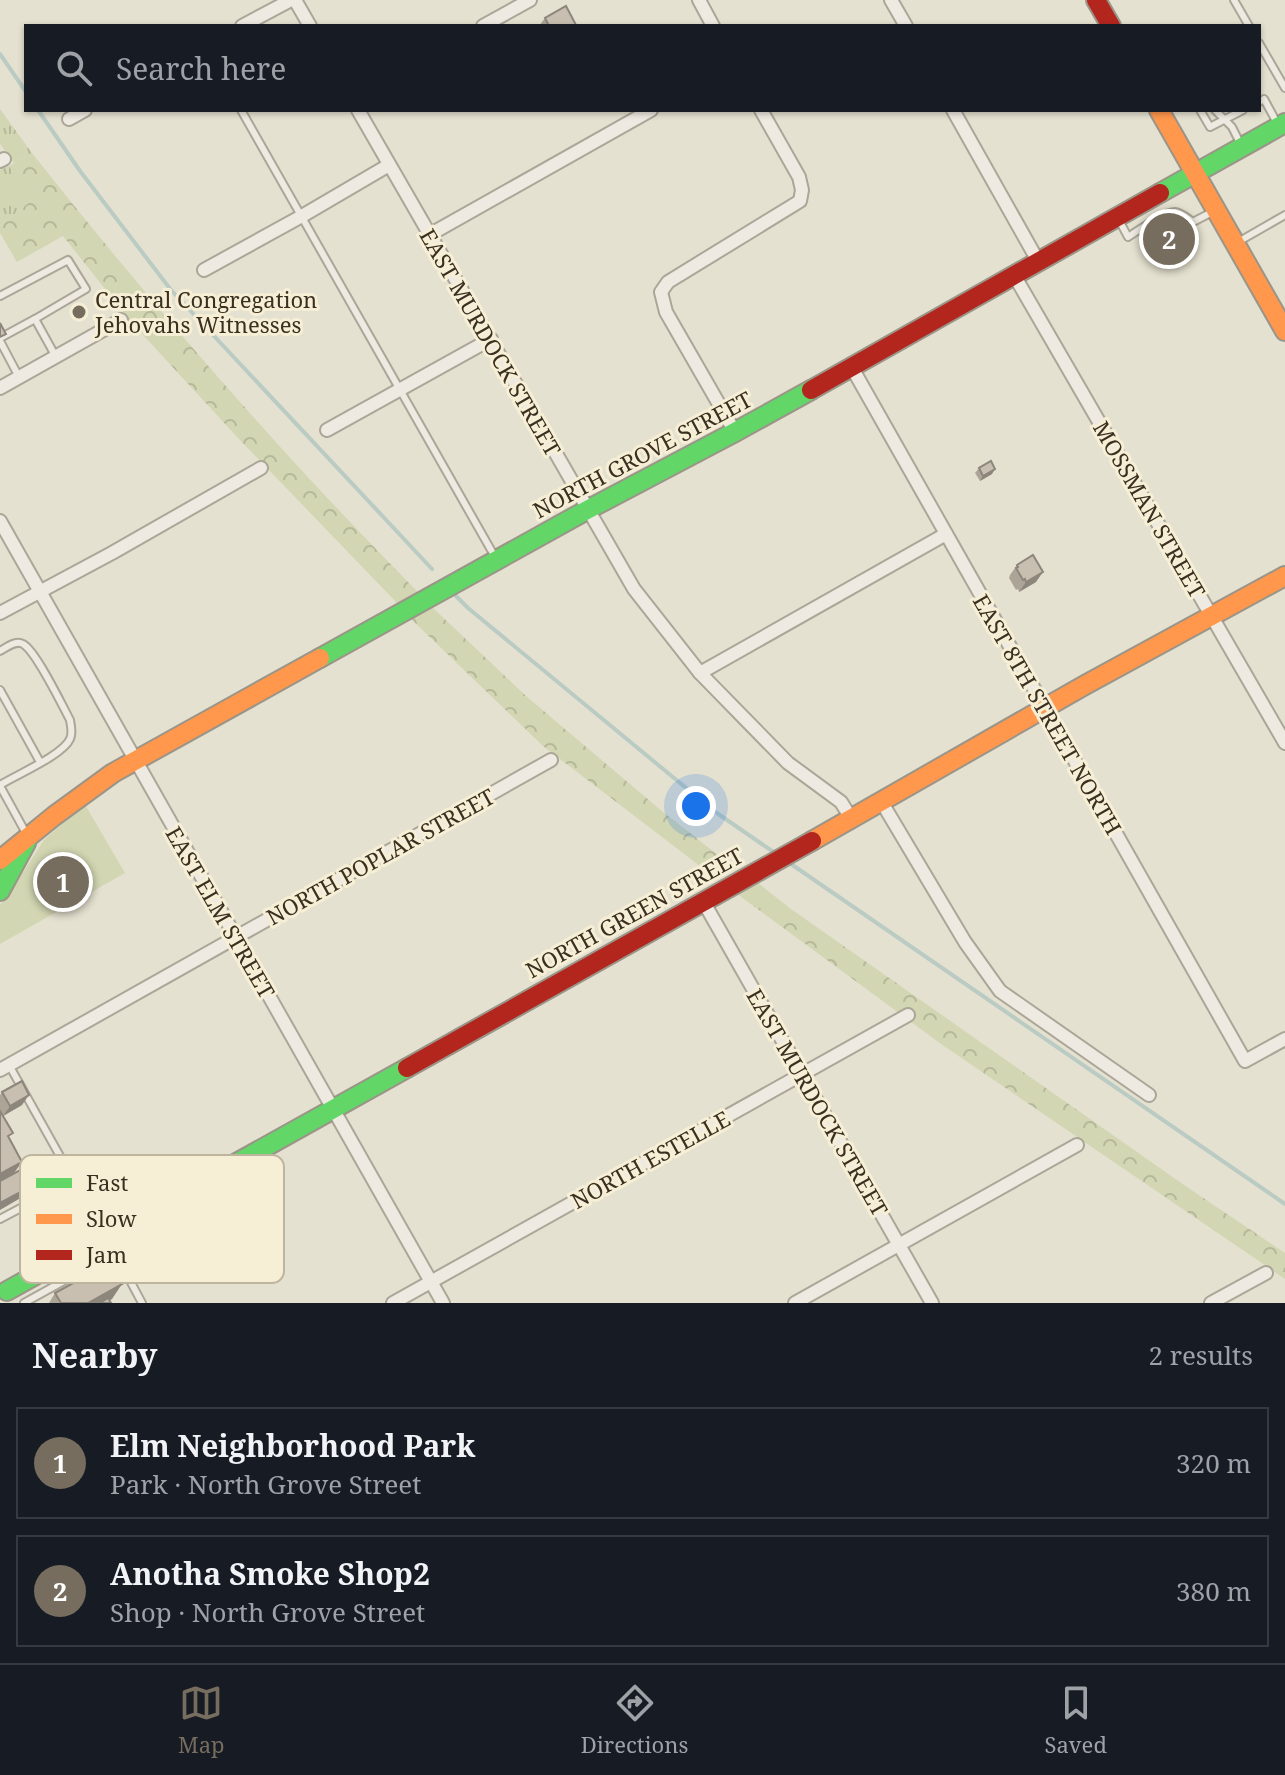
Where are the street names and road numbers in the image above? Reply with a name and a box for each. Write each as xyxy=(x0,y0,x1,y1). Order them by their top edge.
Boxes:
street label: EAST MURDOCK STREET xyxy=(413,223,569,462)
street label: NORTH GROVE STREET xyxy=(527,383,757,525)
street label: MOSSMAN STREET xyxy=(1087,415,1213,603)
street label: EAST 8TH STREET NORTH xyxy=(967,588,1129,840)
street label: NORTH POPLAR STREET xyxy=(261,780,500,931)
street label: EAST ELM STREET xyxy=(159,820,283,1004)
street label: NORTH GREEN STREET xyxy=(520,839,748,984)
street label: EAST MURDOCK STREET xyxy=(740,983,896,1222)
street label: NORTH ESTELLE xyxy=(565,1103,735,1215)

